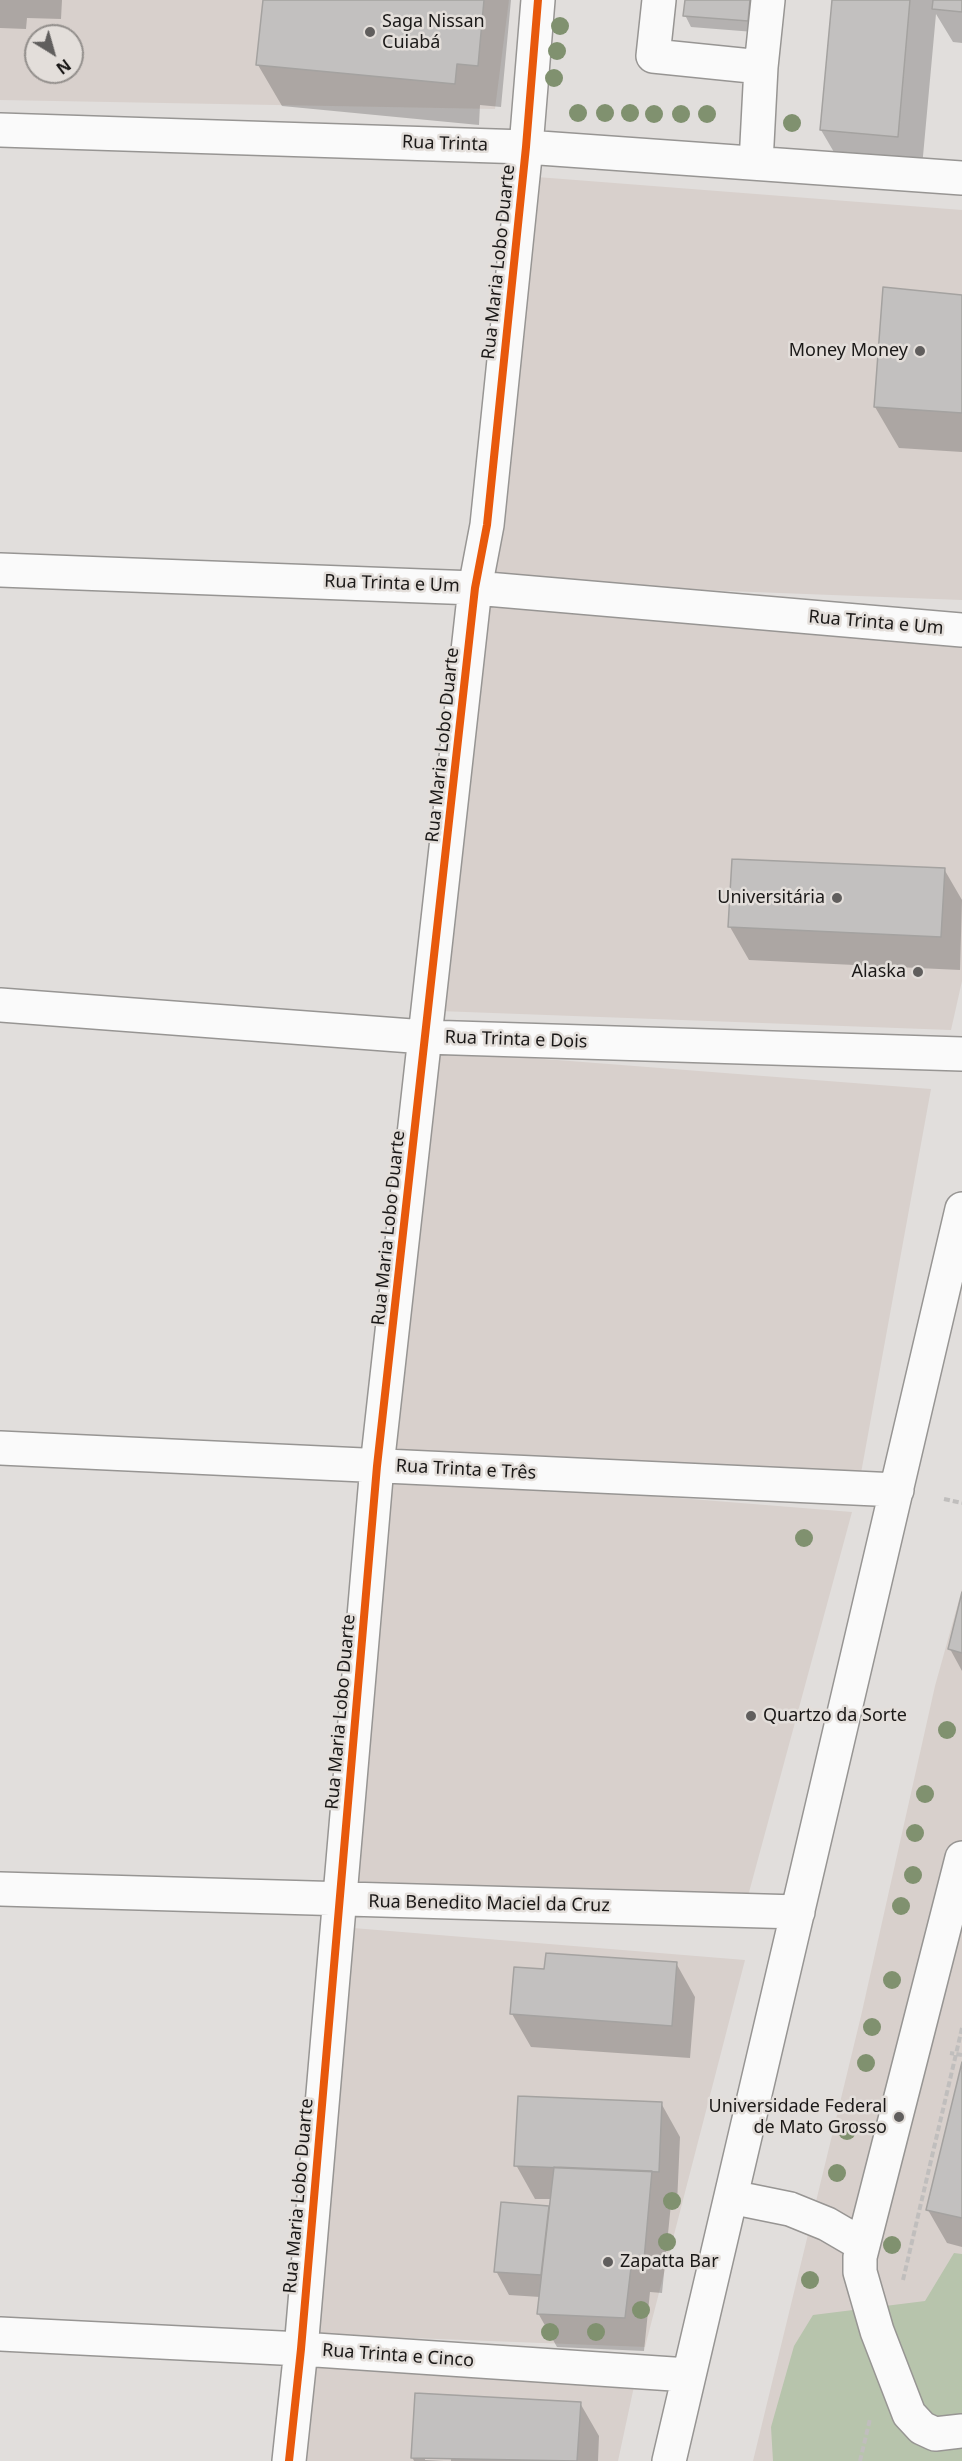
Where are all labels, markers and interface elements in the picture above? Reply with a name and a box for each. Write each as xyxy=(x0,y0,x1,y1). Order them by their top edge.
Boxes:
place label: Saga Nissan Cuiabá xyxy=(382,11,485,54)
north arrow xyxy=(24,24,84,84)
marker: Saga Nissan Cuiabá xyxy=(363,25,377,39)
text: N xyxy=(52,54,75,79)
street label: Rua Trinta xyxy=(402,132,488,156)
street label: Rua Maria Lobo Duarte xyxy=(478,164,520,360)
place label: Money Money xyxy=(789,340,908,362)
marker: Money Money xyxy=(913,344,927,358)
street label: Rua Trinta e Um xyxy=(324,571,460,597)
street label: Rua Trinta e Um xyxy=(808,606,944,640)
street label: Rua Maria Lobo Duarte xyxy=(422,647,464,843)
place label: Universitária xyxy=(717,887,825,909)
marker: Universitária xyxy=(830,891,844,905)
place label: Alaska xyxy=(851,961,906,983)
marker: Alaska xyxy=(911,965,925,979)
street label: Rua Trinta e Dois xyxy=(444,1027,588,1053)
street label: Rua Maria Lobo Duarte xyxy=(368,1130,410,1326)
street label: Rua Trinta e Três xyxy=(395,1456,537,1484)
street label: Rua Maria Lobo Duarte xyxy=(322,1614,360,1810)
place label: Quartzo da Sorte xyxy=(763,1705,907,1727)
marker: Quartzo da Sorte xyxy=(744,1709,758,1723)
street label: Rua Benedito Maciel da Cruz xyxy=(368,1891,610,1917)
place label: Universidade Federal de Mato Grosso xyxy=(708,2096,887,2138)
street label: Rua Maria Lobo Duarte xyxy=(280,2098,318,2294)
marker: Universidade Federal de Mato Grosso xyxy=(892,2110,906,2124)
place label: Zapatta Bar xyxy=(620,2251,719,2273)
marker: Zapatta Bar xyxy=(601,2255,615,2269)
street label: Rua Trinta e Cinco xyxy=(321,2340,475,2372)

